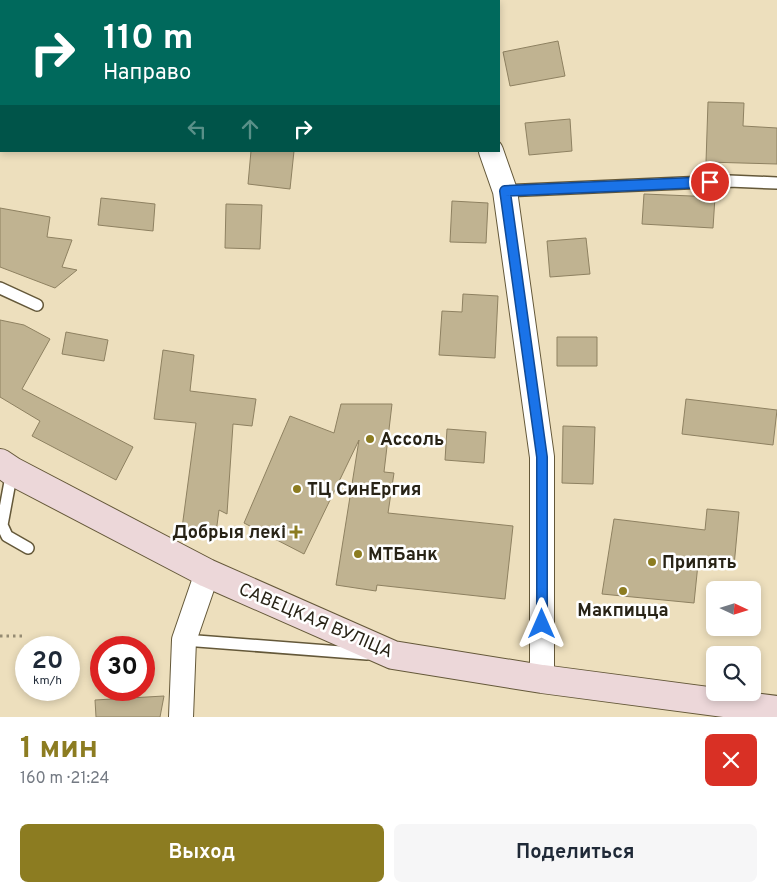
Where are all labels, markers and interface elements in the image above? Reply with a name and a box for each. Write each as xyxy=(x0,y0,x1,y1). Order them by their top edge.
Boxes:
text: 110 m xyxy=(103,17,193,61)
icon: right xyxy=(20,20,85,85)
text: Направо xyxy=(103,60,191,87)
icon: left xyxy=(183,115,211,143)
icon: ahead xyxy=(236,115,264,143)
icon: right xyxy=(289,115,317,143)
pin xyxy=(689,161,731,203)
icon: arrive xyxy=(696,168,724,196)
place label: Ассоль xyxy=(380,429,444,452)
marker: Ассоль xyxy=(364,433,376,445)
place label: ТЦ СинЕргия xyxy=(307,479,421,502)
marker: ТЦ СинЕргия xyxy=(291,483,303,495)
place label: Добрыя лекі xyxy=(172,522,286,545)
marker: Добрыя лекі xyxy=(290,526,302,538)
place label: МТБанк xyxy=(368,544,438,567)
marker: МТБанк xyxy=(352,548,364,560)
place label: Припять xyxy=(662,552,737,575)
marker: Припять xyxy=(646,556,658,568)
street label: САВЕЦКАЯ ВУЛІЦА xyxy=(235,578,396,664)
north arrow xyxy=(706,581,761,636)
map controls xyxy=(706,581,761,701)
marker: Макпицца xyxy=(617,585,629,597)
position arrow xyxy=(515,597,567,649)
place label: Макпицца xyxy=(577,600,669,623)
speed limit sign: 30 xyxy=(90,636,155,701)
text: 20 xyxy=(32,646,63,678)
button: search xyxy=(706,646,761,701)
text: km/h xyxy=(33,673,62,689)
text: 1 мин xyxy=(20,731,98,768)
button: close xyxy=(705,734,757,786)
text: 160 m · 21:24 xyxy=(20,769,110,789)
button: Выход xyxy=(20,824,384,882)
button: Поделиться xyxy=(394,824,757,882)

